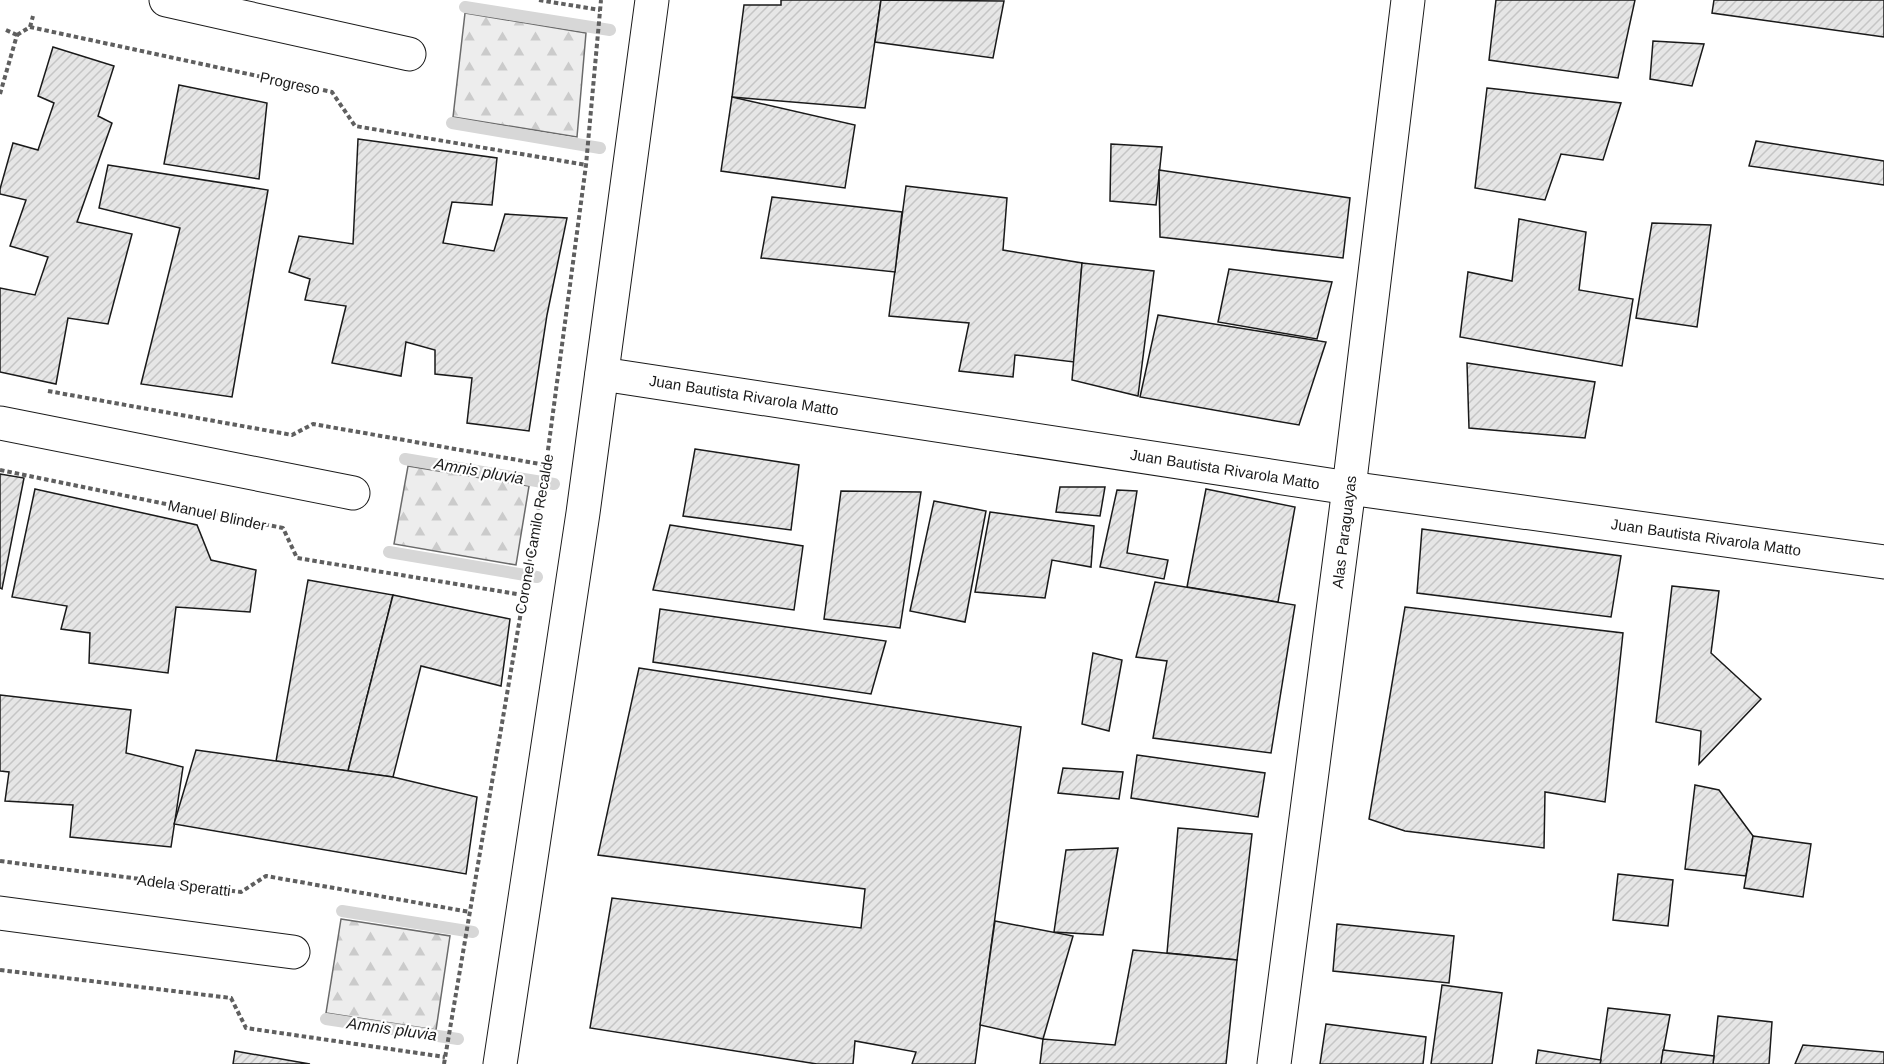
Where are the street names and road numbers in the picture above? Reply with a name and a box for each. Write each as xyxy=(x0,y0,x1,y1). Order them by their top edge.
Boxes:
street label: Progreso xyxy=(258,68,322,98)
street label: Juan Bautista Rivarola Matto xyxy=(648,372,840,418)
street label: Juan Bautista Rivarola Matto xyxy=(1129,446,1321,492)
street label: Coronel Camilo Recalde xyxy=(512,452,556,616)
street label: Alas Paraguayas xyxy=(1329,475,1359,589)
street label: Manuel Blinder xyxy=(166,496,268,534)
street label: Juan Bautista Rivarola Matto xyxy=(1610,515,1802,559)
street label: Adela Speratti xyxy=(136,871,232,899)

